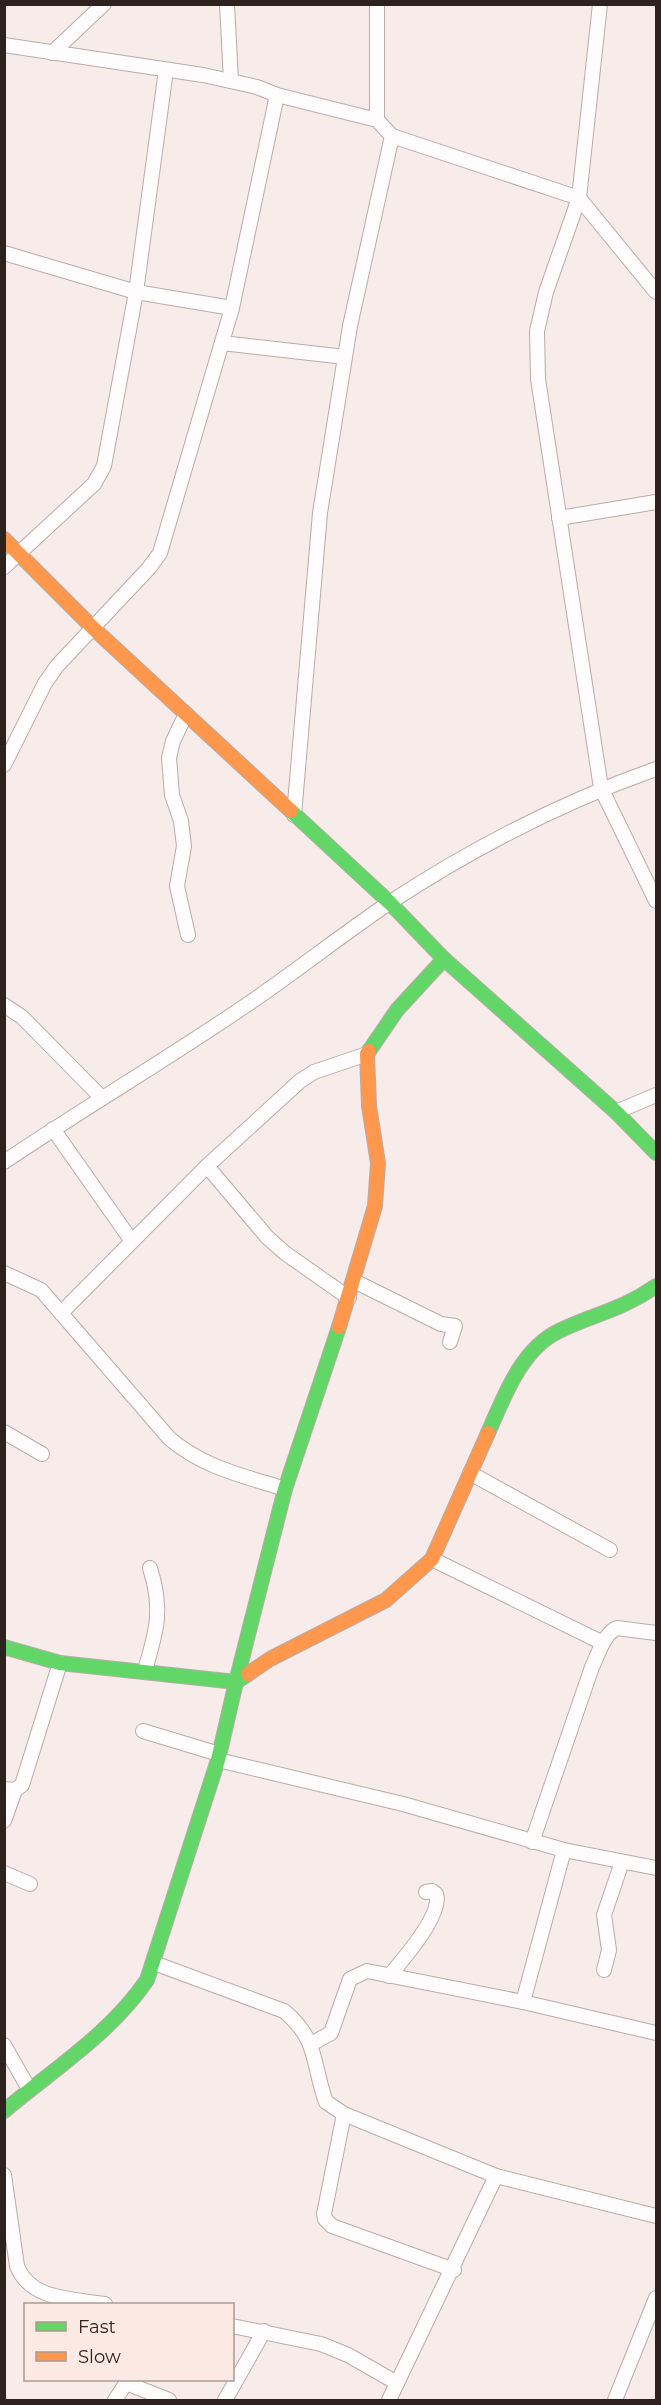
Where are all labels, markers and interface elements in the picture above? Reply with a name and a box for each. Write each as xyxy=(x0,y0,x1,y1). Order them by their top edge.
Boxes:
legend xyxy=(24,2303,234,2381)
text: Fast xyxy=(78,2316,116,2338)
text: Slow xyxy=(78,2346,121,2368)

